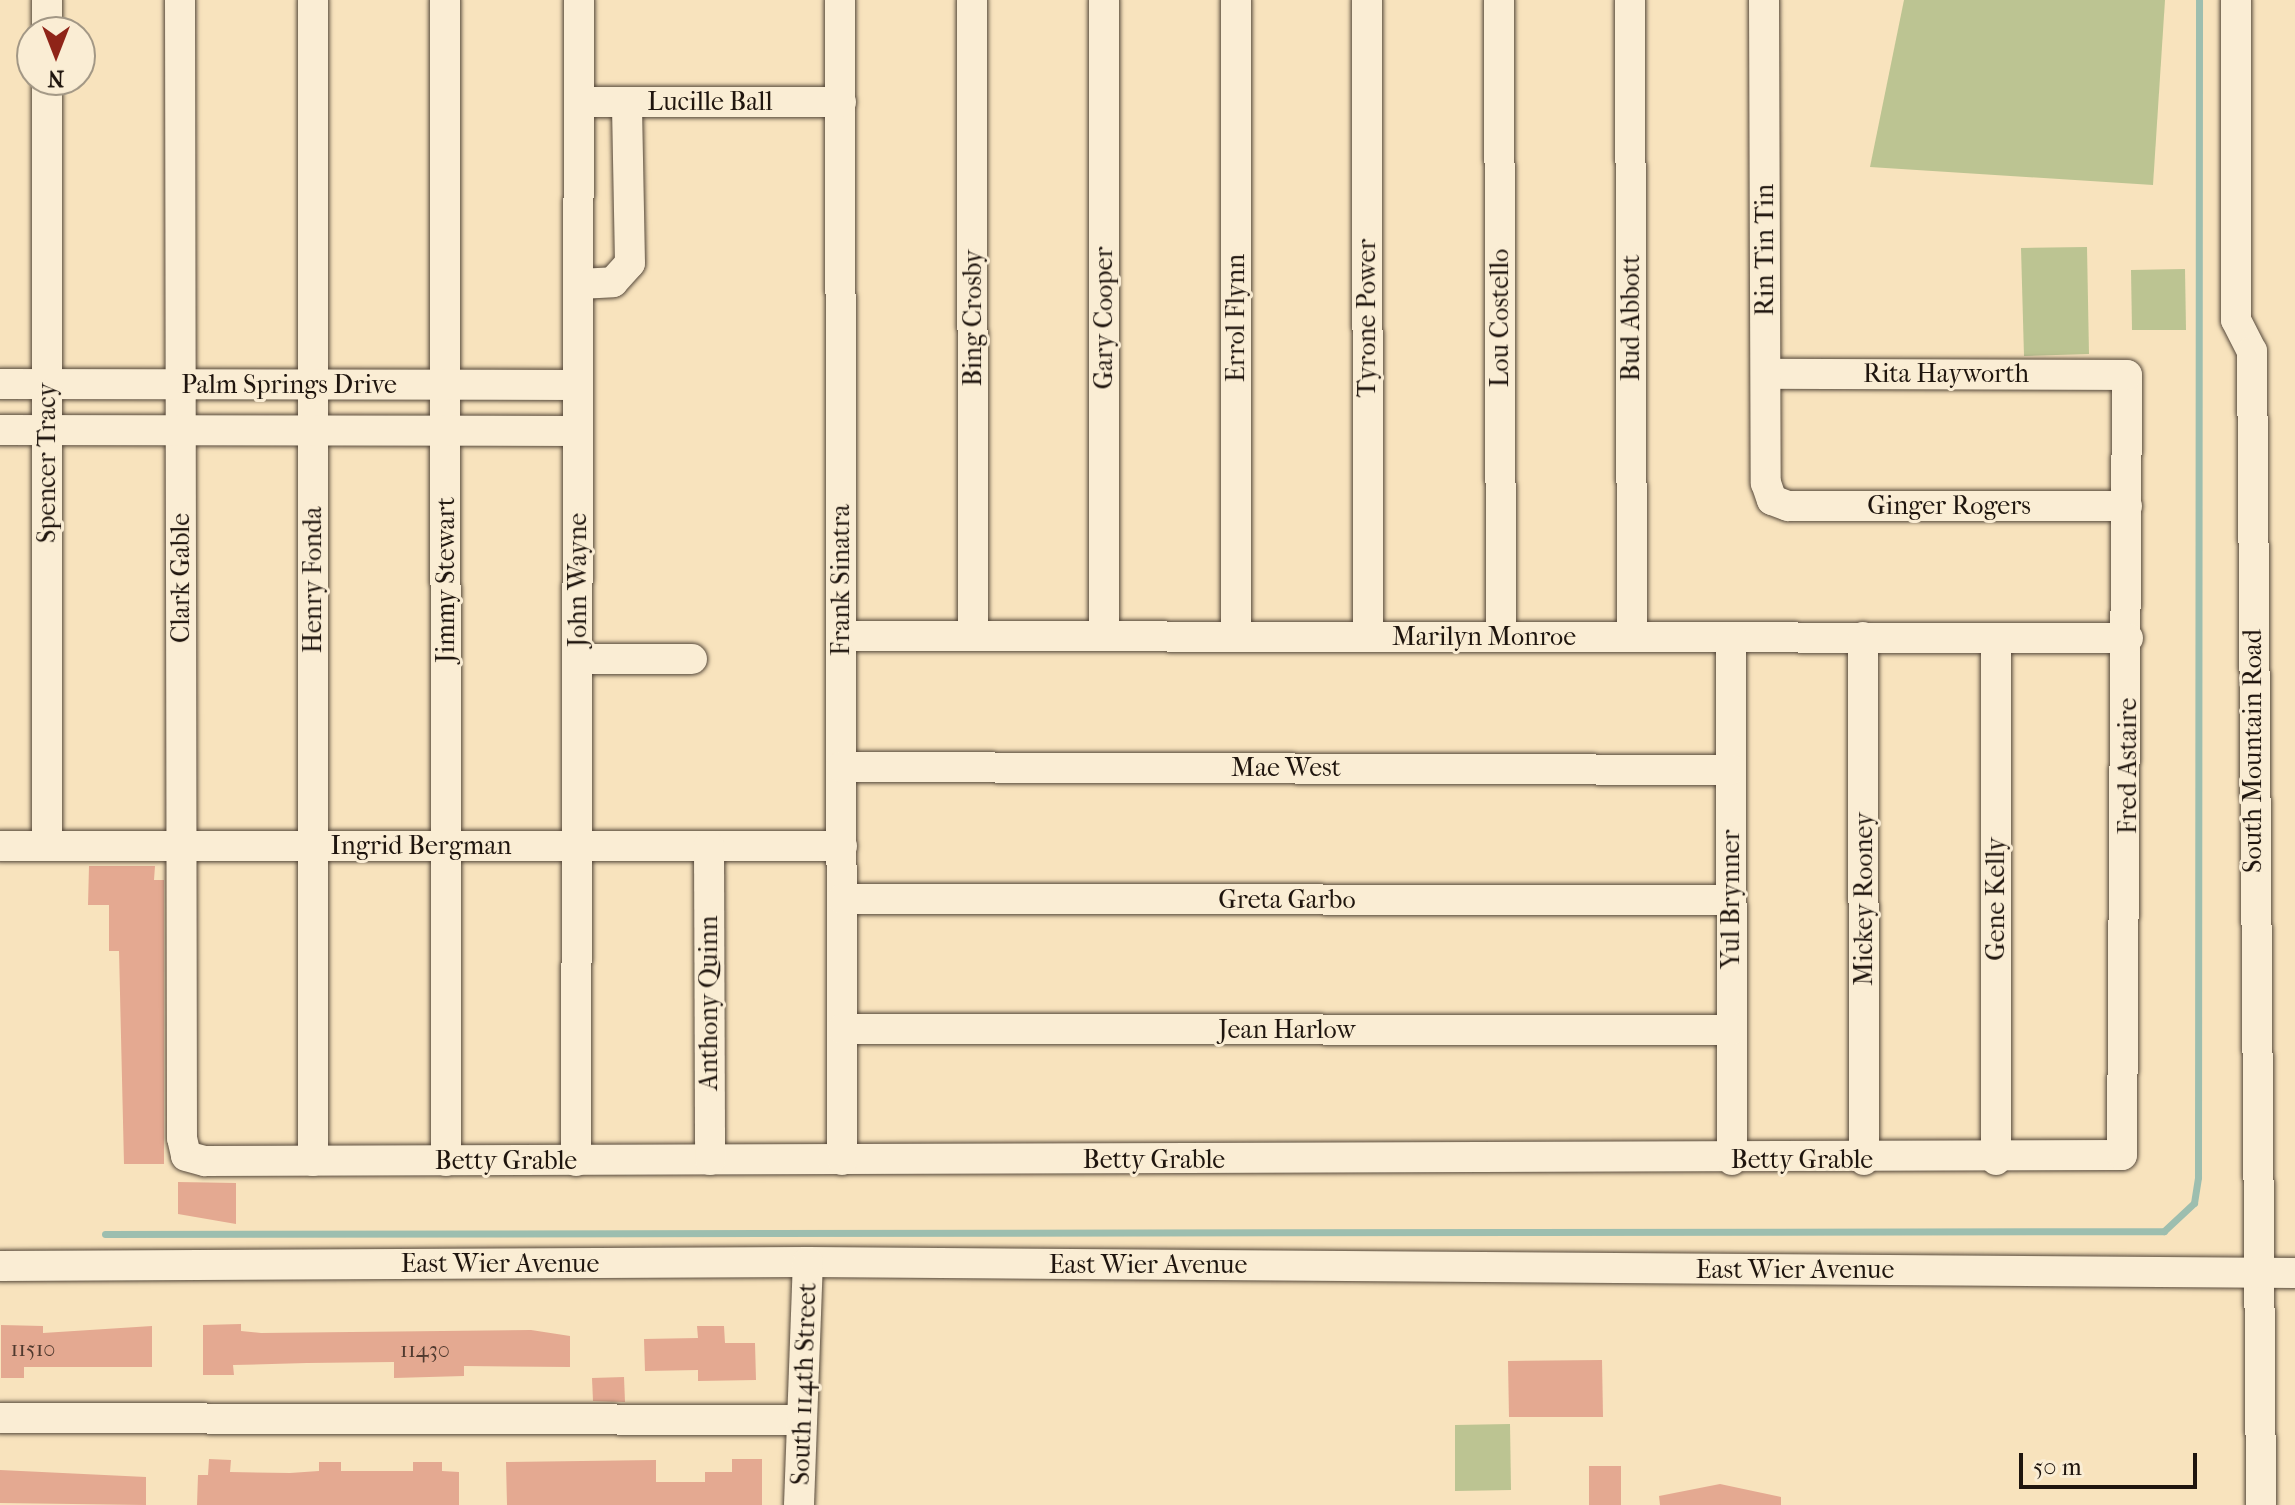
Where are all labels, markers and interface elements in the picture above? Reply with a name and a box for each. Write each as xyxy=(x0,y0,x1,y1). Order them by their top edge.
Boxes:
north arrow xyxy=(16,16,96,96)
text: N xyxy=(48,65,64,91)
street label: Lucille Ball xyxy=(647,86,773,118)
street label: Rin Tin Tin xyxy=(1749,184,1781,316)
street label: Tyrone Power xyxy=(1351,239,1383,397)
street label: Gary Cooper xyxy=(1088,247,1120,389)
street label: Lou Costello xyxy=(1484,249,1516,387)
street label: Bing Crosby xyxy=(957,250,989,386)
street label: Errol Flynn xyxy=(1220,254,1252,382)
street label: Bud Abbott xyxy=(1615,255,1647,381)
street label: Rita Hayworth xyxy=(1863,358,2029,390)
street label: Palm Springs Drive xyxy=(181,369,397,401)
street label: Spencer Tracy xyxy=(31,383,63,543)
street label: Ginger Rogers xyxy=(1867,490,2031,522)
street label: Jimmy Stewart xyxy=(430,497,462,663)
street label: Frank Sinatra xyxy=(825,504,857,656)
street label: Henry Fonda xyxy=(297,507,329,653)
street label: Clark Gable xyxy=(165,513,197,643)
street label: John Wayne xyxy=(562,513,594,647)
street label: Marilyn Monroe xyxy=(1392,621,1576,653)
street label: South Mountain Road xyxy=(2237,629,2269,873)
street label: Fred Astaire xyxy=(2112,698,2144,834)
street label: Mae West xyxy=(1231,752,1341,784)
street label: Mickey Rooney xyxy=(1848,812,1880,986)
street label: Yul Brynner xyxy=(1715,829,1747,969)
street label: Ingrid Bergman xyxy=(330,830,512,862)
street label: Gene Kelly xyxy=(1980,837,2012,961)
street label: Greta Garbo xyxy=(1218,884,1356,916)
street label: Anthony Quinn xyxy=(693,916,725,1090)
street label: Jean Harlow xyxy=(1218,1014,1356,1046)
street label: Betty Grable xyxy=(1083,1144,1225,1176)
street label: Betty Grable xyxy=(1731,1144,1873,1176)
street label: Betty Grable xyxy=(435,1145,577,1177)
street label: East Wier Avenue xyxy=(401,1248,599,1280)
street label: East Wier Avenue xyxy=(1049,1249,1247,1281)
street label: East Wier Avenue xyxy=(1696,1254,1894,1286)
street label: South 114th Street xyxy=(785,1282,823,1486)
house number: 11510 xyxy=(11,1337,55,1363)
house number: 11430 xyxy=(400,1338,450,1364)
scale bar xyxy=(2023,1437,2201,1487)
text: 50 m xyxy=(2033,1453,2082,1481)

